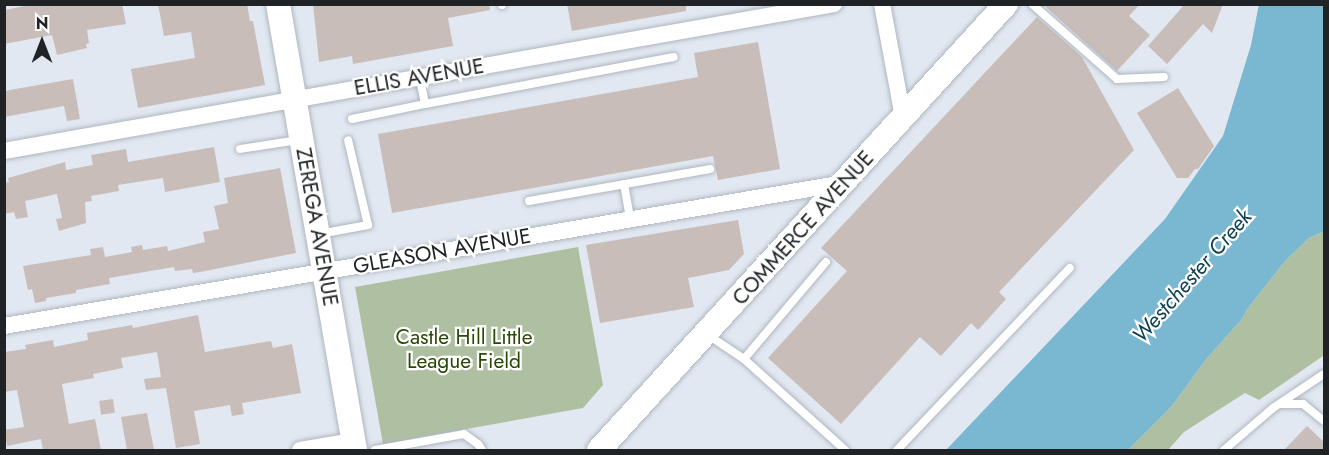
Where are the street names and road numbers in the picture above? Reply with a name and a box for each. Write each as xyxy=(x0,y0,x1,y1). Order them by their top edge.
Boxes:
street label: ELLIS AVENUE xyxy=(352,53,486,101)
street label: ZEREGA AVENUE xyxy=(291,146,343,308)
street label: COMMERCE AVENUE xyxy=(727,146,879,310)
street label: GLEASON AVENUE xyxy=(351,223,533,279)

